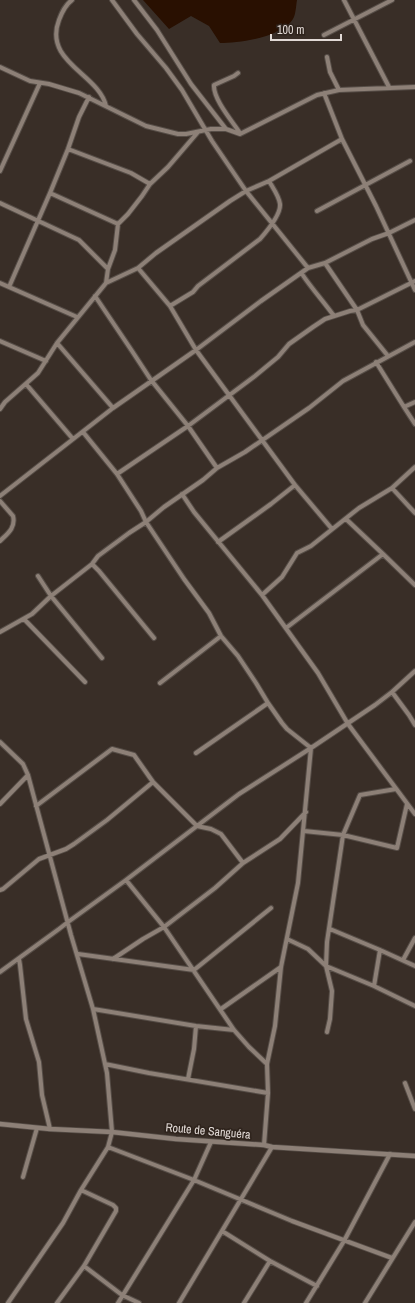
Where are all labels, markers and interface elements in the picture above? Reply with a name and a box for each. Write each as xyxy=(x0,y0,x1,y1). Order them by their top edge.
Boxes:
scale bar xyxy=(271,16,341,42)
text: 100 m xyxy=(277,22,304,38)
street label: Route de Sanguéra xyxy=(165,1119,252,1143)

